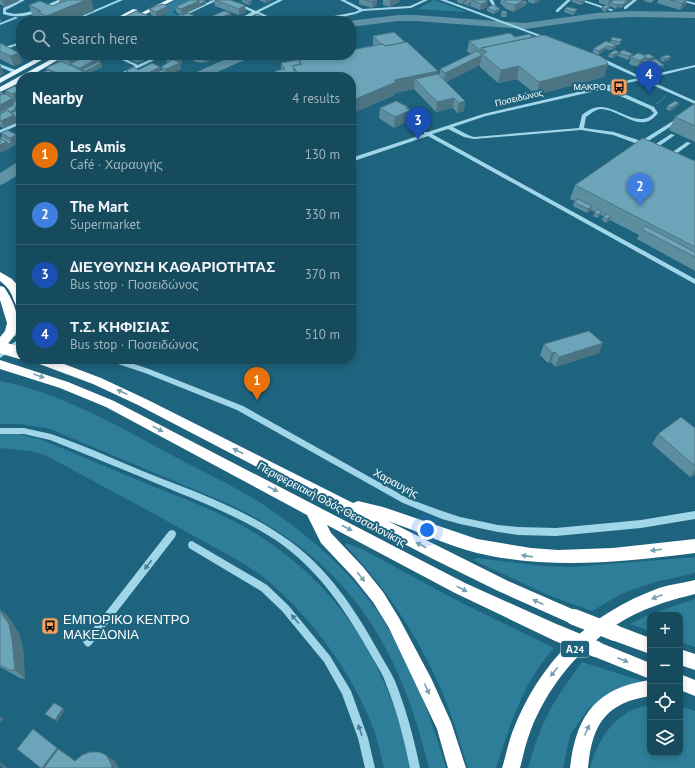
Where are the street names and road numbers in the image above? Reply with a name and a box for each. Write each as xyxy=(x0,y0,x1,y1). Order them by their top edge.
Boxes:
street label: Ποσειδώνος xyxy=(494,86,545,108)
street label: Περιφερειακή Οδός Θεσσαλονίκης xyxy=(255,459,409,549)
street label: Χαραυγής xyxy=(371,465,421,501)
road number: Α24 xyxy=(561,641,589,657)

